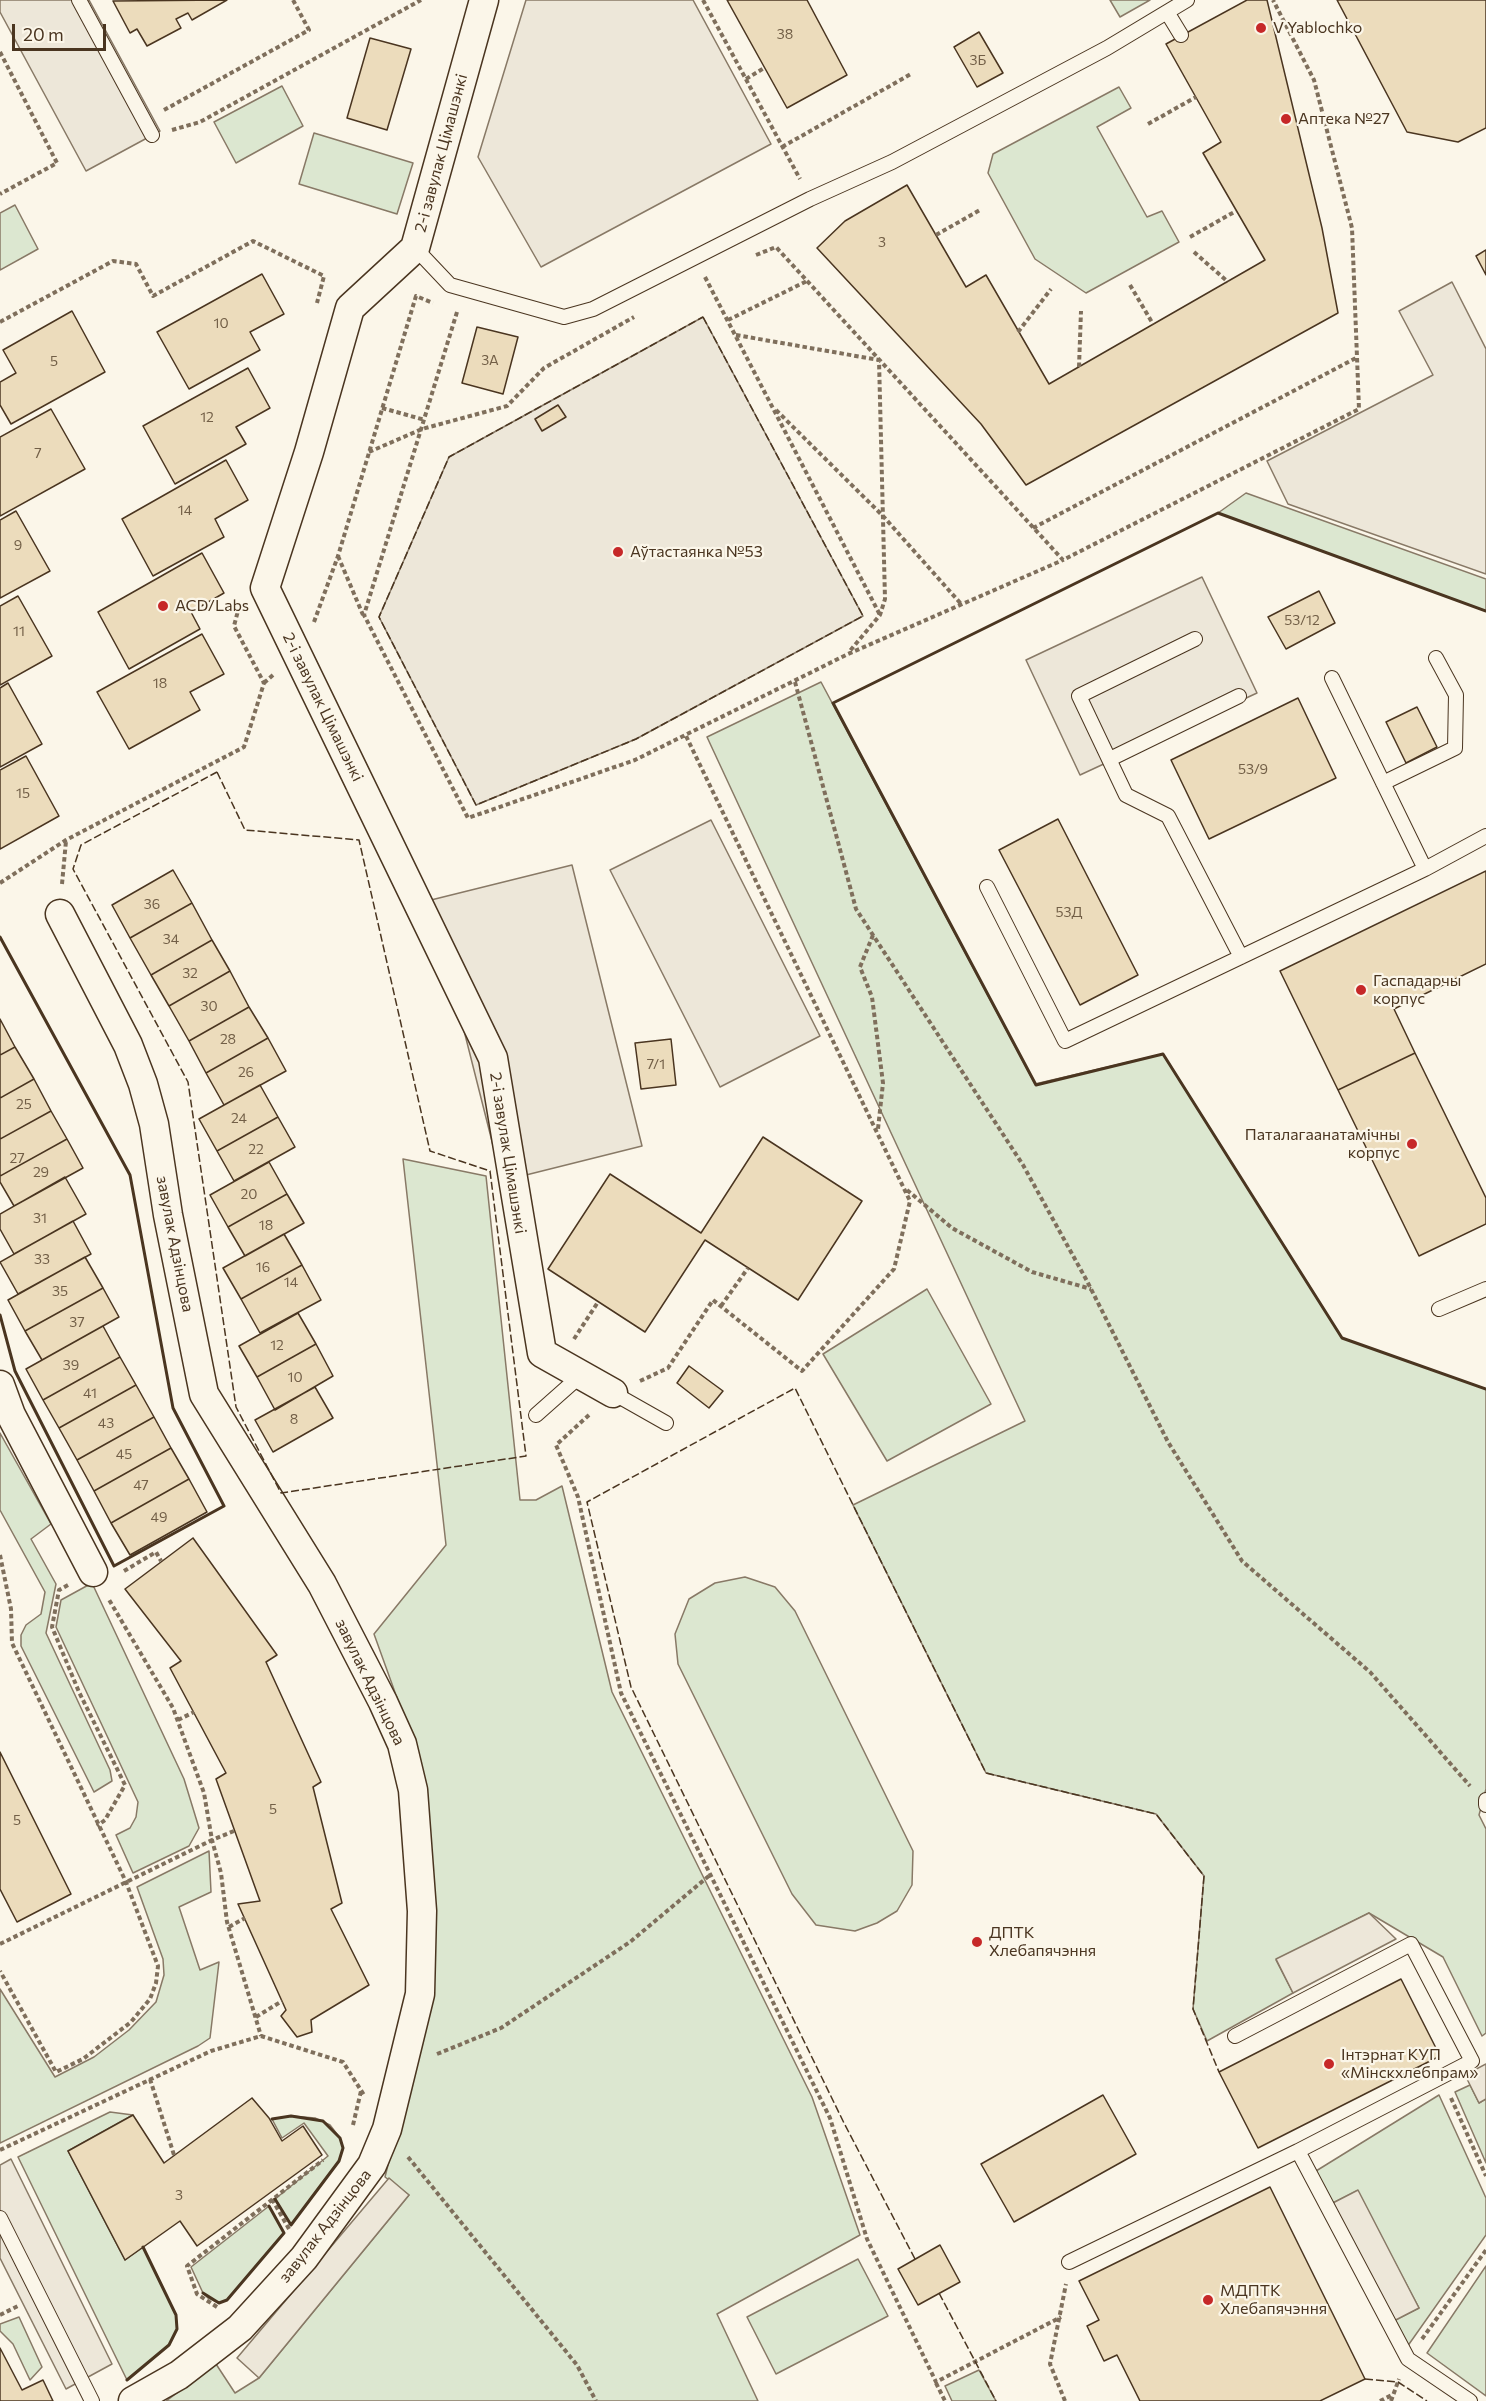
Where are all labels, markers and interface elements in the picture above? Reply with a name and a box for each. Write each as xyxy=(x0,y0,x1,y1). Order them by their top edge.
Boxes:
scale bar xyxy=(15,12,110,50)
place label: V Yablochko xyxy=(1273,18,1362,38)
marker: V Yablochko xyxy=(1254,21,1268,35)
text: 20 m xyxy=(23,23,64,45)
house number: 38 xyxy=(777,26,793,42)
house number: 3Б xyxy=(970,52,986,68)
street label: 2-і завулак Цімашэнкі xyxy=(411,72,471,234)
place label: Аптека №27 xyxy=(1298,109,1390,129)
marker: Аптека №27 xyxy=(1279,112,1293,126)
house number: 3 xyxy=(878,234,886,250)
house number: 10 xyxy=(213,315,229,331)
house number: 3А xyxy=(481,352,499,368)
house number: 5 xyxy=(50,353,58,369)
house number: 12 xyxy=(200,409,214,425)
house number: 7 xyxy=(34,445,42,461)
house number: 14 xyxy=(178,502,192,518)
house number: 9 xyxy=(14,537,22,553)
place label: Аўтастаянка №53 xyxy=(630,542,763,562)
marker: Аўтастаянка №53 xyxy=(611,545,625,559)
place label: ACD/Labs xyxy=(175,596,249,616)
marker: ACD/Labs xyxy=(156,599,170,613)
house number: 53/12 xyxy=(1284,612,1320,628)
house number: 11 xyxy=(13,623,25,639)
street label: 2-і завулак Цімашэнкі xyxy=(279,629,367,785)
house number: 18 xyxy=(153,675,167,691)
house number: 53/9 xyxy=(1238,761,1268,777)
house number: 15 xyxy=(16,785,30,801)
house number: 36 xyxy=(144,896,160,912)
house number: 53Д xyxy=(1056,904,1082,920)
house number: 34 xyxy=(163,931,179,947)
house number: 32 xyxy=(182,965,198,981)
place label: Гаспадарчы корпус xyxy=(1373,971,1461,1009)
marker: Гаспадарчы корпус xyxy=(1354,983,1368,997)
house number: 30 xyxy=(200,998,218,1014)
house number: 28 xyxy=(220,1031,236,1047)
house number: 7/1 xyxy=(647,1056,665,1072)
house number: 26 xyxy=(238,1064,254,1080)
street label: 2-і завулак Цімашэнкі xyxy=(486,1071,530,1235)
house number: 25 xyxy=(16,1096,32,1112)
house number: 24 xyxy=(231,1110,247,1126)
place label: Паталагаанатамічны корпус xyxy=(1245,1125,1400,1163)
marker: Паталагаанатамічны корпус xyxy=(1405,1137,1419,1151)
house number: 22 xyxy=(248,1141,264,1157)
house number: 27 xyxy=(9,1150,25,1166)
house number: 29 xyxy=(33,1164,49,1180)
street label: завулак Адзінцова xyxy=(152,1174,198,1314)
house number: 20 xyxy=(241,1186,257,1202)
house number: 31 xyxy=(33,1210,47,1226)
house number: 18 xyxy=(259,1217,273,1233)
house number: 33 xyxy=(34,1251,50,1267)
house number: 16 xyxy=(256,1259,270,1275)
house number: 14 xyxy=(284,1274,298,1290)
house number: 35 xyxy=(52,1283,68,1299)
house number: 37 xyxy=(69,1314,85,1330)
house number: 12 xyxy=(270,1337,284,1353)
house number: 39 xyxy=(63,1357,79,1373)
house number: 10 xyxy=(287,1369,303,1385)
house number: 41 xyxy=(83,1385,97,1401)
house number: 8 xyxy=(290,1411,298,1427)
house number: 43 xyxy=(98,1415,114,1431)
house number: 45 xyxy=(116,1446,132,1462)
house number: 47 xyxy=(133,1477,149,1493)
house number: 49 xyxy=(151,1509,167,1525)
street label: завулак Адзінцова xyxy=(331,1616,409,1748)
house number: 5 xyxy=(269,1801,277,1817)
house number: 5 xyxy=(13,1812,21,1828)
place label: ДПТК Хлебапячэння xyxy=(989,1923,1096,1961)
marker: ДПТК Хлебапячэння xyxy=(970,1935,984,1949)
place label: Інтэрнат КУП «Мінскхлебпрам» xyxy=(1341,2045,1478,2083)
marker: Інтэрнат КУП «Мінскхлебпрам» xyxy=(1322,2057,1336,2071)
street label: завулак Адзінцова xyxy=(275,2166,375,2286)
house number: 3 xyxy=(175,2187,183,2203)
place label: МДПТК Хлебапячэння xyxy=(1220,2281,1327,2319)
marker: МДПТК Хлебапячэння xyxy=(1201,2293,1215,2307)

